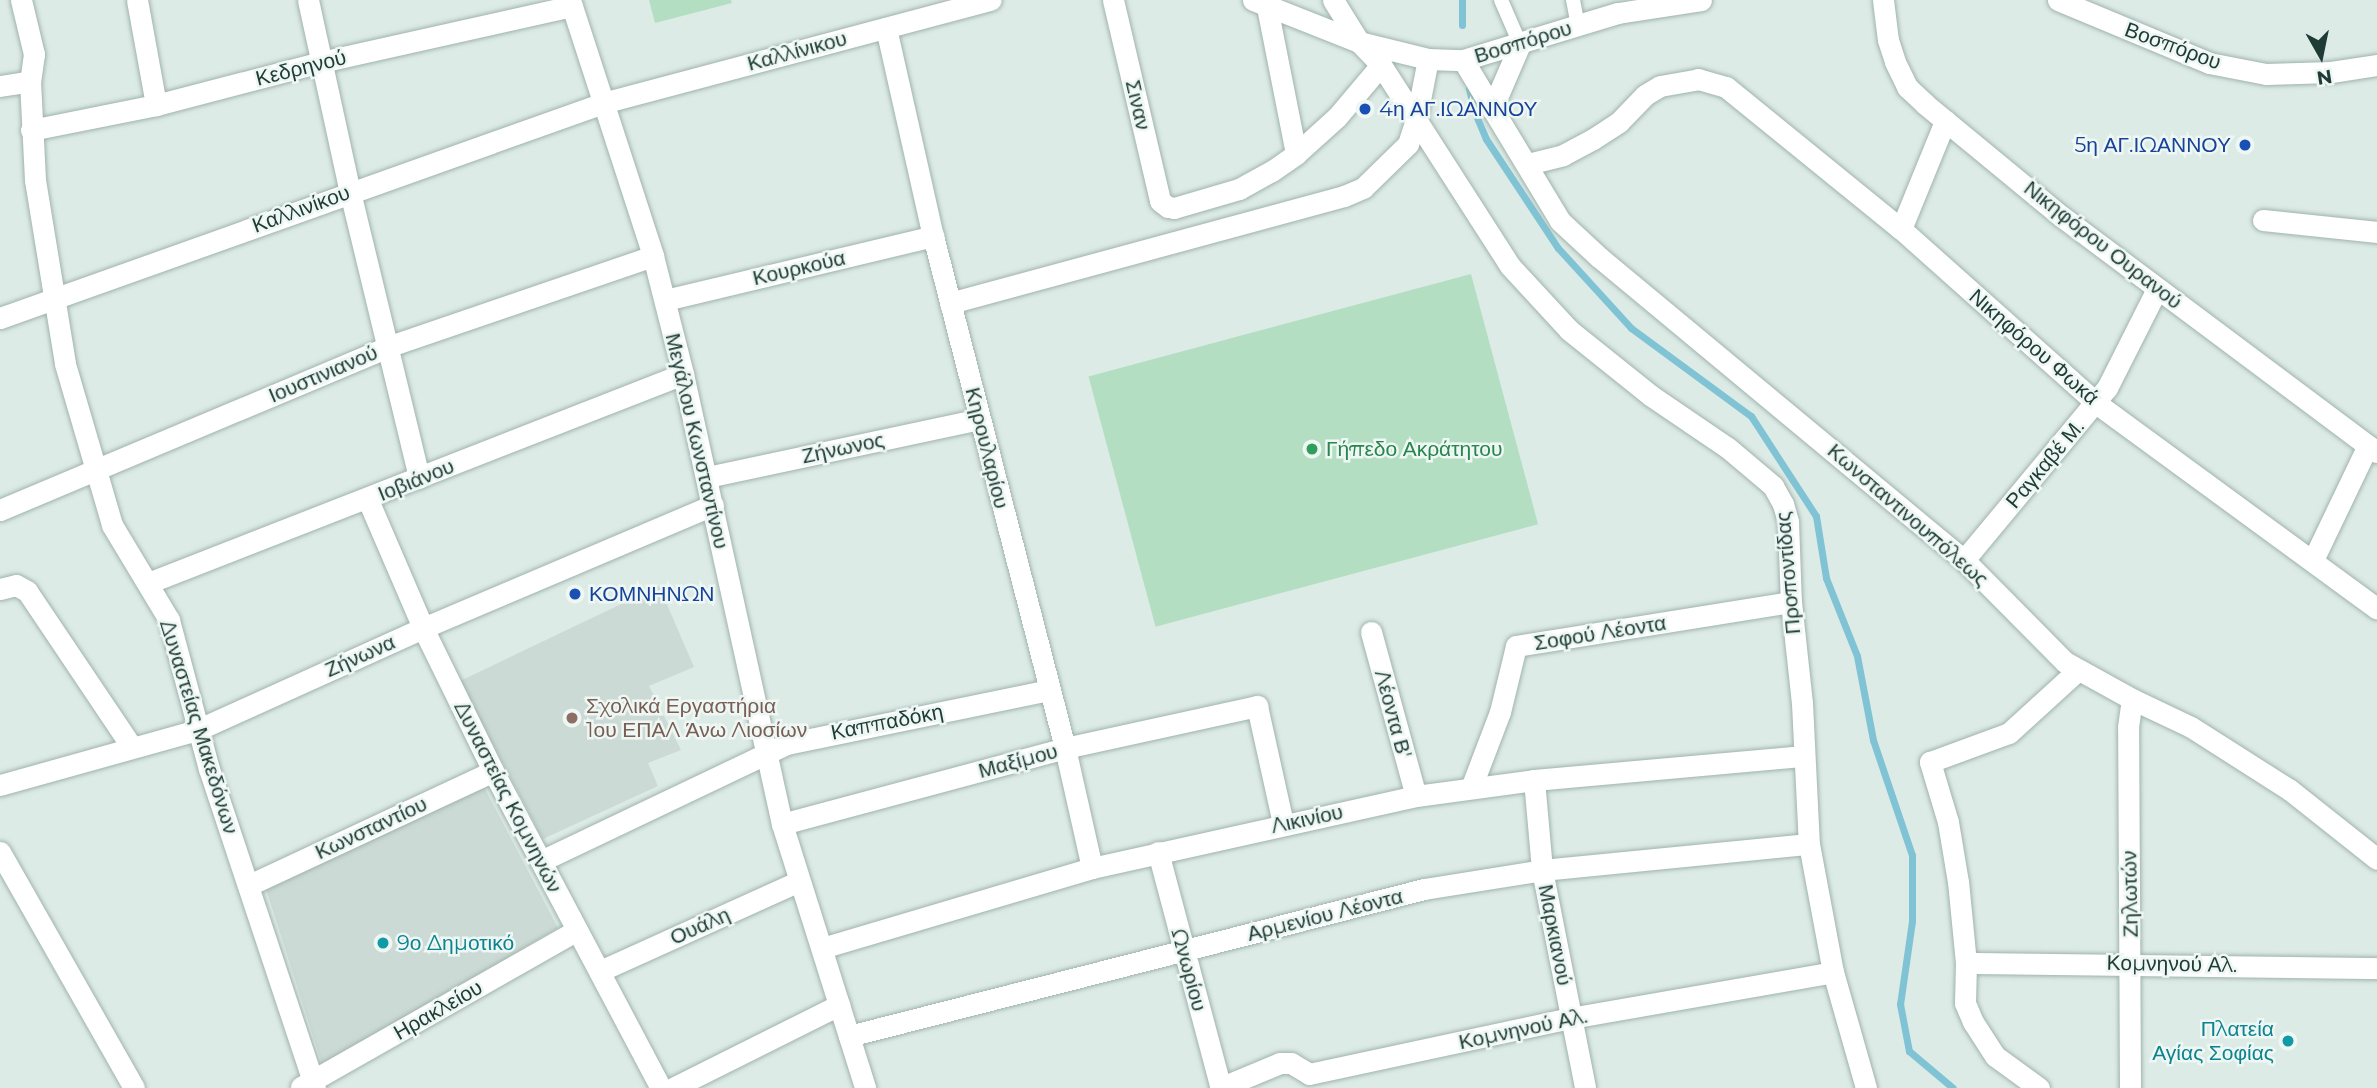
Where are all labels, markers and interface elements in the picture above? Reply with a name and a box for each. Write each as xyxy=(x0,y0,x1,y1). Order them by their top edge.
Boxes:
street label: Βοσπόρου xyxy=(1471,15,1575,69)
street label: Βοσπόρου xyxy=(2121,17,2225,75)
north arrow xyxy=(2286,21,2356,91)
street label: Καλλίνικου xyxy=(745,26,849,76)
street label: Κεδρηνού xyxy=(253,45,349,91)
text: N xyxy=(2315,65,2334,90)
street label: Σιναν xyxy=(1120,77,1156,133)
place label: 4η ΑΓ.ΙΩΑΝΝΟΥ xyxy=(1379,96,1538,122)
marker: 4η ΑΓ.ΙΩΑΝΝΟΥ xyxy=(1357,101,1373,117)
place label: 5η ΑΓ.ΙΩΑΝΝΟΥ xyxy=(2074,132,2231,158)
marker: 5η ΑΓ.ΙΩΑΝΝΟΥ xyxy=(2237,137,2253,153)
street label: Νικηφόρου Ουρανού xyxy=(2019,176,2187,314)
street label: Καλλινίκου xyxy=(249,180,353,238)
street label: Κουρκούα xyxy=(750,245,848,291)
street label: Νικηφόρου Φωκά xyxy=(1964,284,2104,410)
street label: Μεγάλου Κωνσταντίνου xyxy=(660,331,734,551)
street label: Ιουστινιανού xyxy=(265,340,381,408)
street label: Κηρουλαρίου xyxy=(960,385,1014,511)
street label: Ραγκαβέ Μ. xyxy=(2001,415,2089,513)
street label: Ζήνωνος xyxy=(799,427,887,469)
place label: Γήπεδο Ακράτητου xyxy=(1326,436,1502,462)
street label: Κωνσταντινουπόλεως xyxy=(1822,438,1994,592)
marker: Γήπεδο Ακράτητου xyxy=(1304,441,1320,457)
street label: Ιοβιάνου xyxy=(374,453,458,507)
street label: Προποντίδας xyxy=(1770,511,1806,635)
place label: ΚΟΜΝΗΝΩΝ xyxy=(589,581,715,607)
marker: ΚΟΜΝΗΝΩΝ xyxy=(567,586,583,602)
street label: Σοφού Λέοντα xyxy=(1532,610,1668,656)
street label: Δυναστείας Μακεδόνων xyxy=(154,617,244,837)
street label: Ζήνωνα xyxy=(321,629,399,683)
street label: Λέοντα Β' xyxy=(1369,667,1417,761)
place label: Σχολικά Εργαστήρια 1ου ΕΠΑΛ Άνω Λιοσίων xyxy=(586,693,807,743)
street label: Δυναστείας Κομνηνών xyxy=(449,697,567,897)
street label: Καππαδόκη xyxy=(829,699,945,745)
marker: Σχολικά Εργαστήρια 1ου ΕΠΑΛ Άνω Λιοσίων xyxy=(564,710,580,726)
street label: Μαξίμου xyxy=(976,738,1060,784)
street label: Κωνσταντίου xyxy=(311,791,431,865)
street label: Λικινίου xyxy=(1269,799,1345,839)
street label: Ζηλωτών xyxy=(2117,850,2143,938)
street label: Μαρκιανού xyxy=(1533,882,1577,988)
street label: Αρμενίου Λέοντα xyxy=(1244,883,1406,947)
street label: Ουάλη xyxy=(666,902,734,950)
street label: Ωνωρίου xyxy=(1166,926,1212,1014)
place label: 9ο Δημοτικό xyxy=(397,930,514,956)
marker: 9ο Δημοτικό xyxy=(375,935,391,951)
street label: Κομνηνού Αλ. xyxy=(2106,950,2238,978)
street label: Ηρακλείου xyxy=(389,975,487,1045)
street label: Κομνηνού Αλ. xyxy=(1456,1003,1590,1055)
place label: Πλατεία Αγίας Σοφίας xyxy=(2152,1016,2274,1066)
marker: Πλατεία Αγίας Σοφίας xyxy=(2280,1033,2296,1049)

